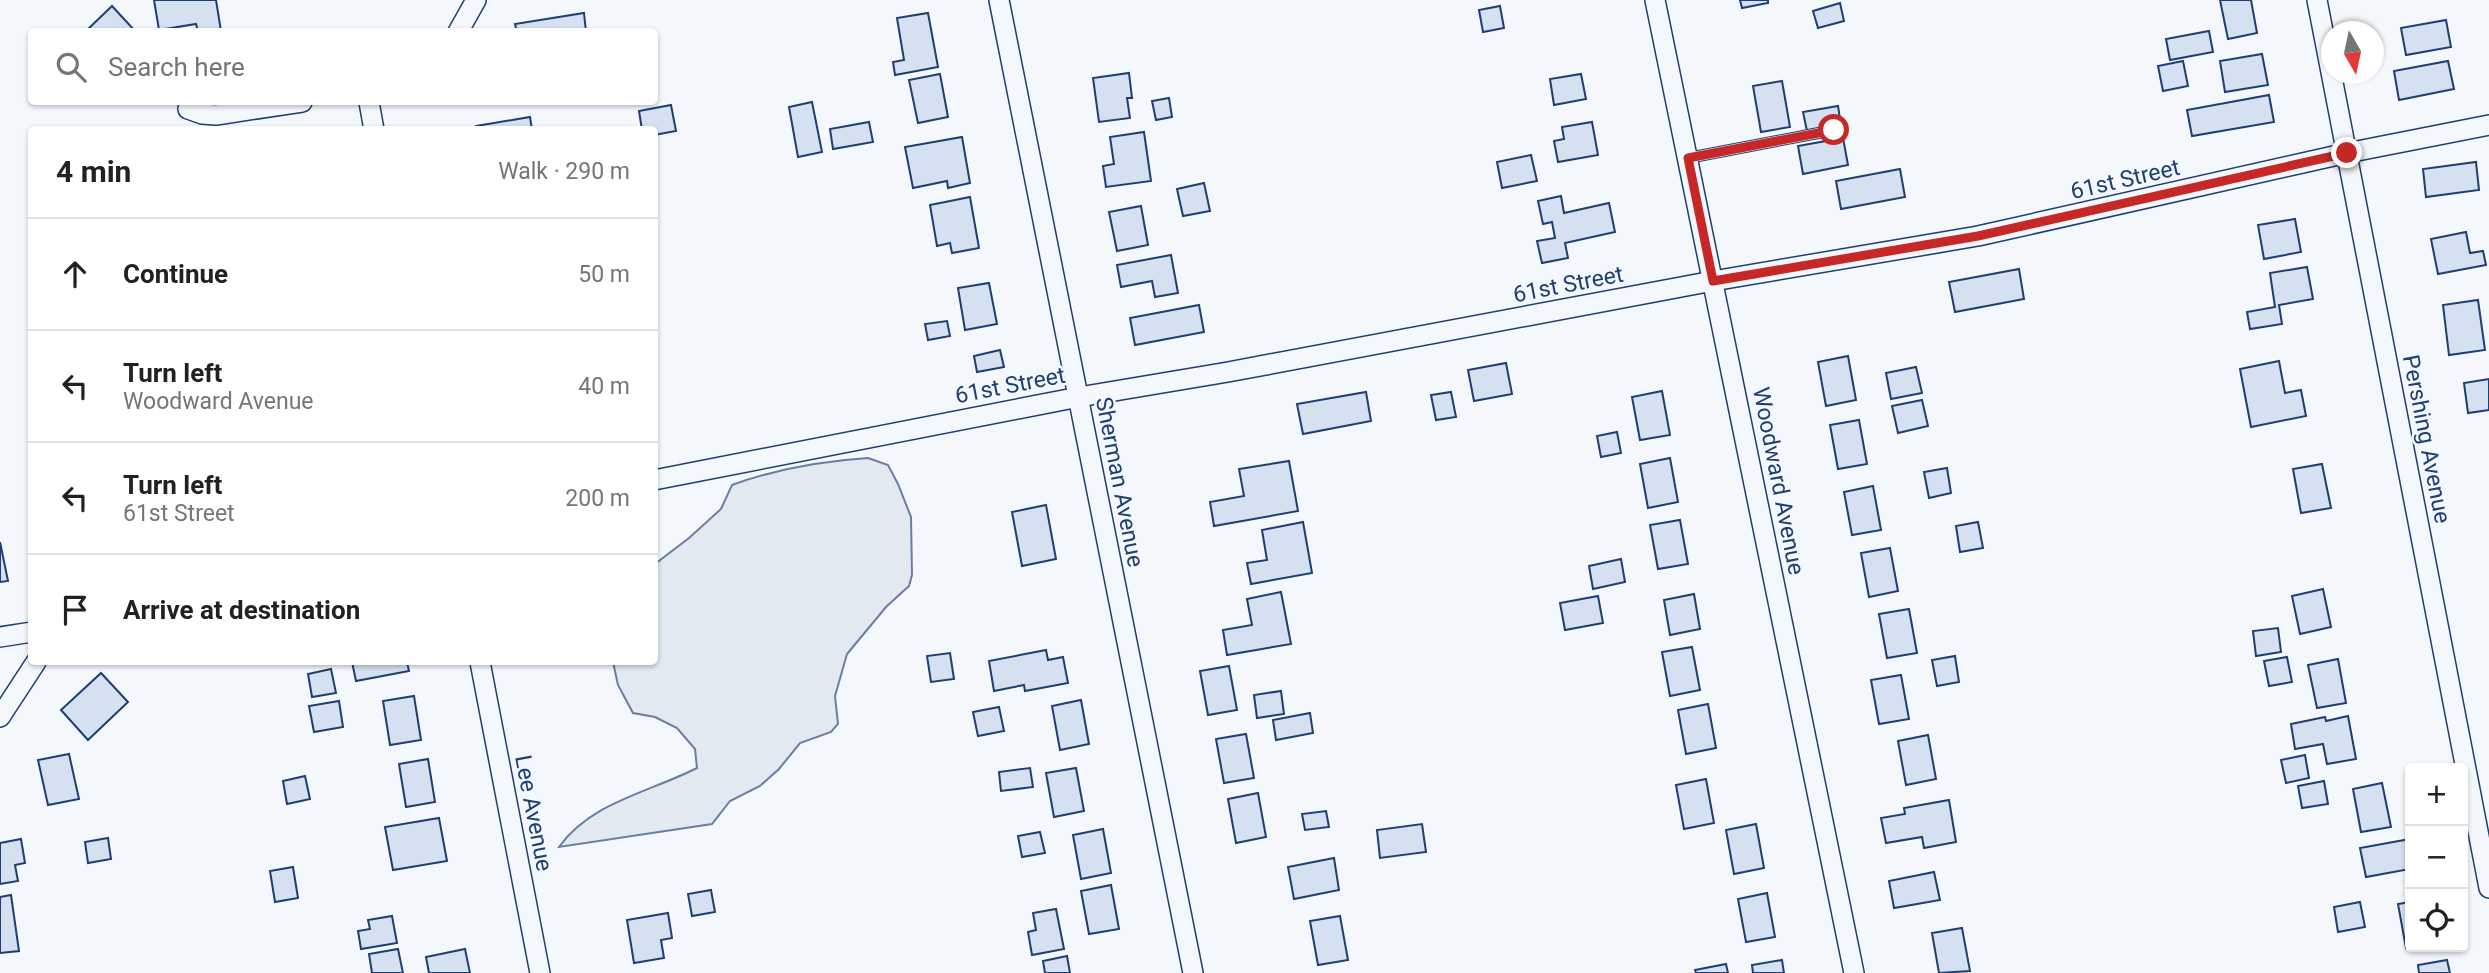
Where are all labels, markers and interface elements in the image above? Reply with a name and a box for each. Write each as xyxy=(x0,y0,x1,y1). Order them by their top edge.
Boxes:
north arrow xyxy=(2321,21,2384,84)
search box xyxy=(28,28,658,105)
icon: search xyxy=(52,48,90,86)
text: Search here xyxy=(108,52,245,82)
route start xyxy=(1818,114,1849,145)
route end xyxy=(2331,137,2362,168)
text: 4 min xyxy=(56,154,131,189)
street label: 61st Street xyxy=(2068,154,2183,205)
text: Walk · 290 m xyxy=(498,158,630,185)
icon: ahead xyxy=(56,255,94,293)
text: Continue xyxy=(123,259,228,289)
text: 50 m xyxy=(578,261,630,288)
street label: 61st Street xyxy=(1511,261,1625,308)
street label: Pershing Avenue xyxy=(2397,353,2456,526)
text: Turn left xyxy=(123,358,222,388)
street label: 61st Street xyxy=(953,362,1067,409)
icon: left xyxy=(56,367,94,405)
text: 40 m xyxy=(578,373,630,400)
street label: Woodward Avenue xyxy=(1747,385,1810,577)
text: Woodward Avenue xyxy=(123,388,314,415)
street label: Sherman Avenue xyxy=(1090,395,1149,569)
text: Turn left xyxy=(123,470,222,500)
icon: left xyxy=(56,479,94,517)
text: 200 m xyxy=(565,485,630,512)
text: 61st Street xyxy=(123,500,235,527)
icon: arrive xyxy=(56,591,94,629)
text: Arrive at destination xyxy=(123,595,360,625)
street label: Lee Avenue xyxy=(509,753,558,873)
map controls xyxy=(2405,763,2468,952)
button: + xyxy=(2405,763,2468,826)
button: − xyxy=(2405,826,2468,889)
button: locate xyxy=(2405,889,2468,952)

